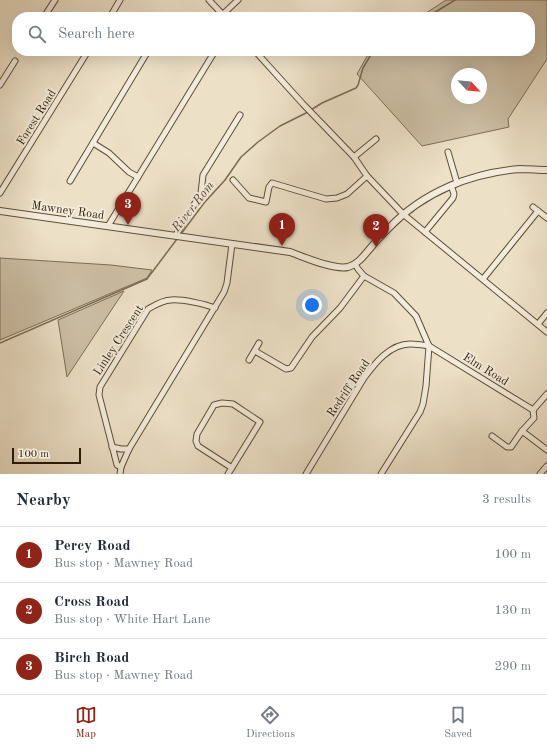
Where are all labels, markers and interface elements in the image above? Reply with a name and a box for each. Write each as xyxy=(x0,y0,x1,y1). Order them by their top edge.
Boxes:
search box xyxy=(12,12,535,56)
icon: search xyxy=(26,23,48,45)
text: Search here xyxy=(58,27,135,42)
north arrow xyxy=(451,68,487,104)
street label: Forest Road xyxy=(15,88,59,147)
water label: River Rom xyxy=(169,179,217,235)
pin: 3 xyxy=(115,192,141,225)
street label: Mawney Road xyxy=(31,200,105,222)
pin: 1 xyxy=(269,213,295,246)
pin: 2 xyxy=(363,214,389,247)
your location xyxy=(302,295,322,315)
street label: Linley Crescent xyxy=(92,303,146,378)
street label: Elm Road xyxy=(461,351,510,388)
street label: Redriff Road xyxy=(325,358,372,420)
scale bar xyxy=(12,446,81,465)
text: 100 m xyxy=(18,449,49,460)
text: Nearby xyxy=(16,492,71,509)
text: 3 results xyxy=(482,493,531,506)
text: Percy Road xyxy=(54,539,131,554)
text: 1 xyxy=(25,548,33,561)
text: 100 m xyxy=(494,548,531,561)
text: Bus stop · Mawney Road xyxy=(54,557,193,570)
text: Cross Road xyxy=(54,595,129,610)
text: 2 xyxy=(25,604,33,617)
text: 130 m xyxy=(494,604,531,617)
text: Bus stop · White Hart Lane xyxy=(54,613,210,626)
text: Birch Road xyxy=(54,651,129,666)
text: 3 xyxy=(25,660,33,673)
text: 290 m xyxy=(494,660,531,673)
text: Bus stop · Mawney Road xyxy=(54,669,193,682)
tab: Map xyxy=(75,704,97,742)
tab: Directions xyxy=(246,704,295,742)
tab: Saved xyxy=(444,704,472,742)

